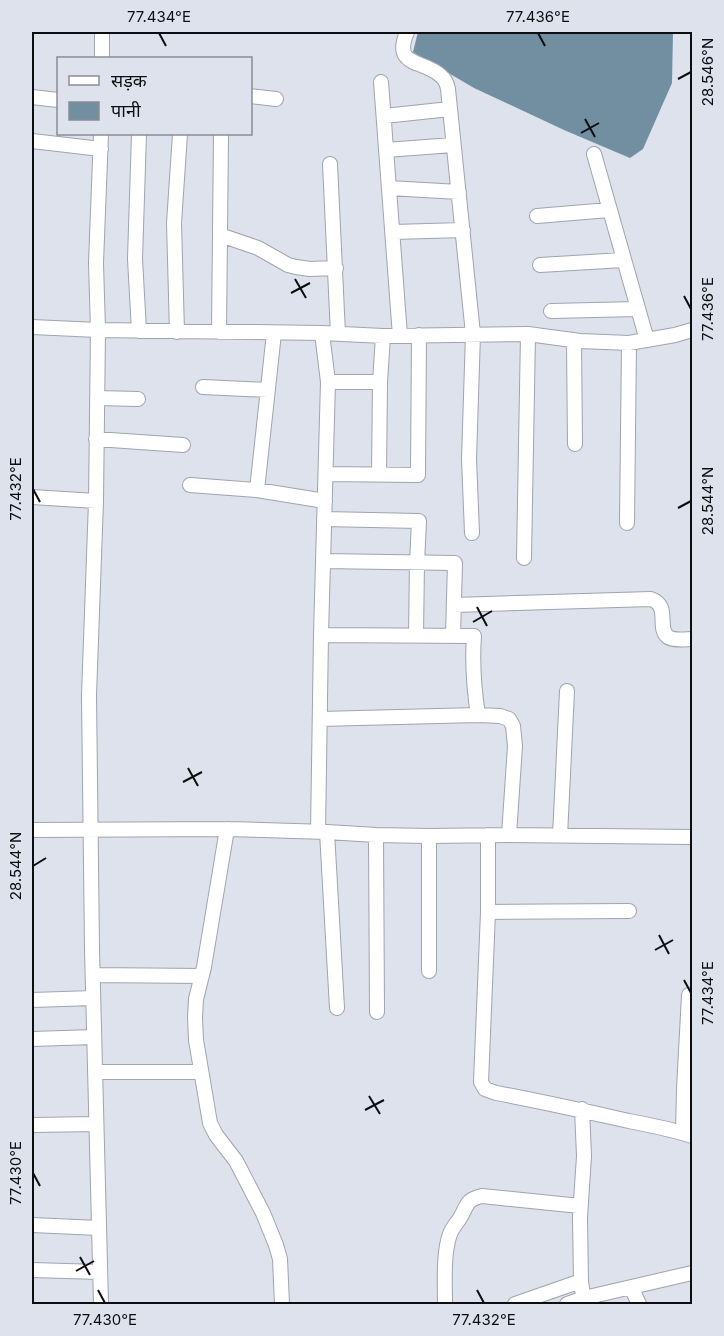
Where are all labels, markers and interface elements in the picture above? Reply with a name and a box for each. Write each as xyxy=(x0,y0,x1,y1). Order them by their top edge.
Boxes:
text: 77.434°E xyxy=(127,7,191,26)
text: 77.436°E xyxy=(506,7,570,26)
text: 28.546°N xyxy=(698,38,717,106)
legend xyxy=(57,57,252,135)
text: सड़क xyxy=(111,70,148,91)
text: पानी xyxy=(111,100,141,121)
text: 77.436°E xyxy=(698,277,717,341)
text: 77.432°E xyxy=(6,457,25,521)
text: 28.544°N xyxy=(698,467,717,535)
text: 28.544°N xyxy=(6,832,25,900)
text: 77.434°E xyxy=(698,961,717,1025)
text: 77.430°E xyxy=(6,1141,25,1205)
text: 77.430°E xyxy=(73,1310,137,1329)
text: 77.432°E xyxy=(452,1310,516,1329)

